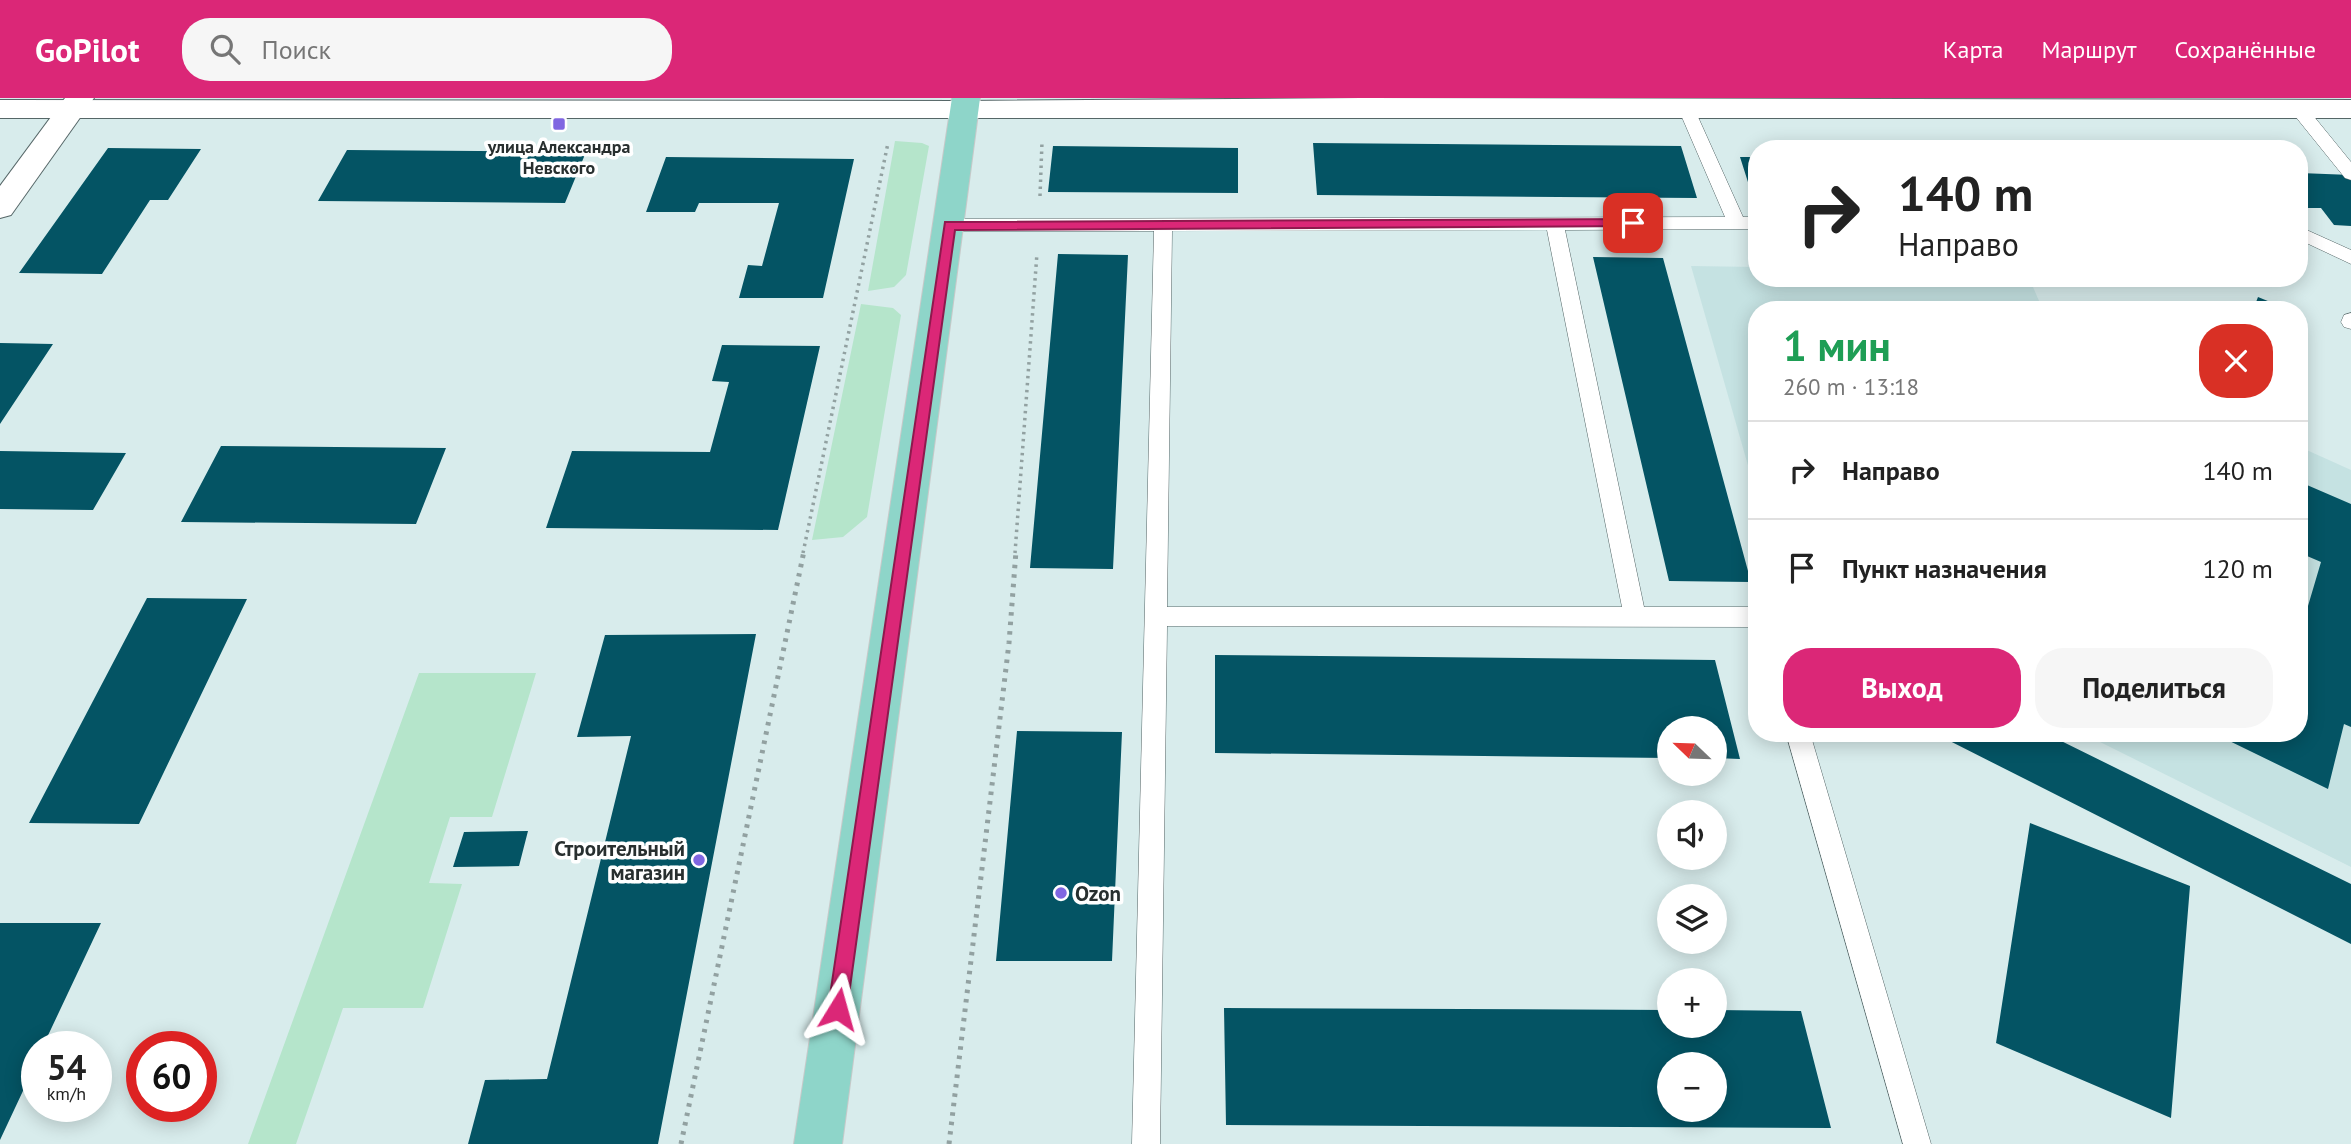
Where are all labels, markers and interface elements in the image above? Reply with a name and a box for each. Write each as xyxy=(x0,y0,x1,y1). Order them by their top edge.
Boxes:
search box xyxy=(182,18,672,81)
text: GoPilot xyxy=(35,28,140,71)
icon: search xyxy=(206,30,244,68)
text: Поиск xyxy=(262,33,331,66)
text: Карта xyxy=(1943,34,2003,65)
text: Маршрут xyxy=(2041,34,2136,65)
text: Сохранённые xyxy=(2174,34,2316,65)
marker: улица Александра Невского xyxy=(551,116,567,132)
place label: улица Александра Невского xyxy=(487,135,630,179)
text: 140 m xyxy=(1898,161,2033,225)
icon: right xyxy=(1783,168,1874,259)
pin xyxy=(1603,193,1663,253)
icon: arrive xyxy=(1614,204,1652,242)
text: Направо xyxy=(1898,223,2019,265)
text: 1 мин xyxy=(1783,318,1891,373)
button: close xyxy=(2199,324,2273,398)
text: 260 m · 13:18 xyxy=(1783,372,1919,401)
icon: right xyxy=(1783,451,1821,489)
text: Направо xyxy=(1842,454,1940,487)
text: 140 m xyxy=(2202,454,2273,487)
icon: arrive xyxy=(1783,549,1821,587)
text: Пункт назначения xyxy=(1842,552,2047,585)
text: 120 m xyxy=(2202,552,2273,585)
button: Выход xyxy=(1783,648,2021,728)
button: Поделиться xyxy=(2035,648,2273,728)
north arrow xyxy=(1657,716,1727,786)
map controls xyxy=(1657,716,1727,1122)
button: sound xyxy=(1657,800,1727,870)
place label: Строительный магазин xyxy=(554,835,685,886)
marker: Строительный магазин xyxy=(691,852,707,868)
place label: Ozon xyxy=(1075,880,1121,907)
button: layers xyxy=(1657,884,1727,954)
marker: Ozon xyxy=(1053,885,1069,901)
button: + xyxy=(1657,968,1727,1038)
position arrow xyxy=(801,972,875,1046)
speed limit sign: 60 xyxy=(126,1031,217,1122)
text: 54 xyxy=(47,1044,86,1090)
button: − xyxy=(1657,1052,1727,1122)
text: km/h xyxy=(47,1082,86,1105)

